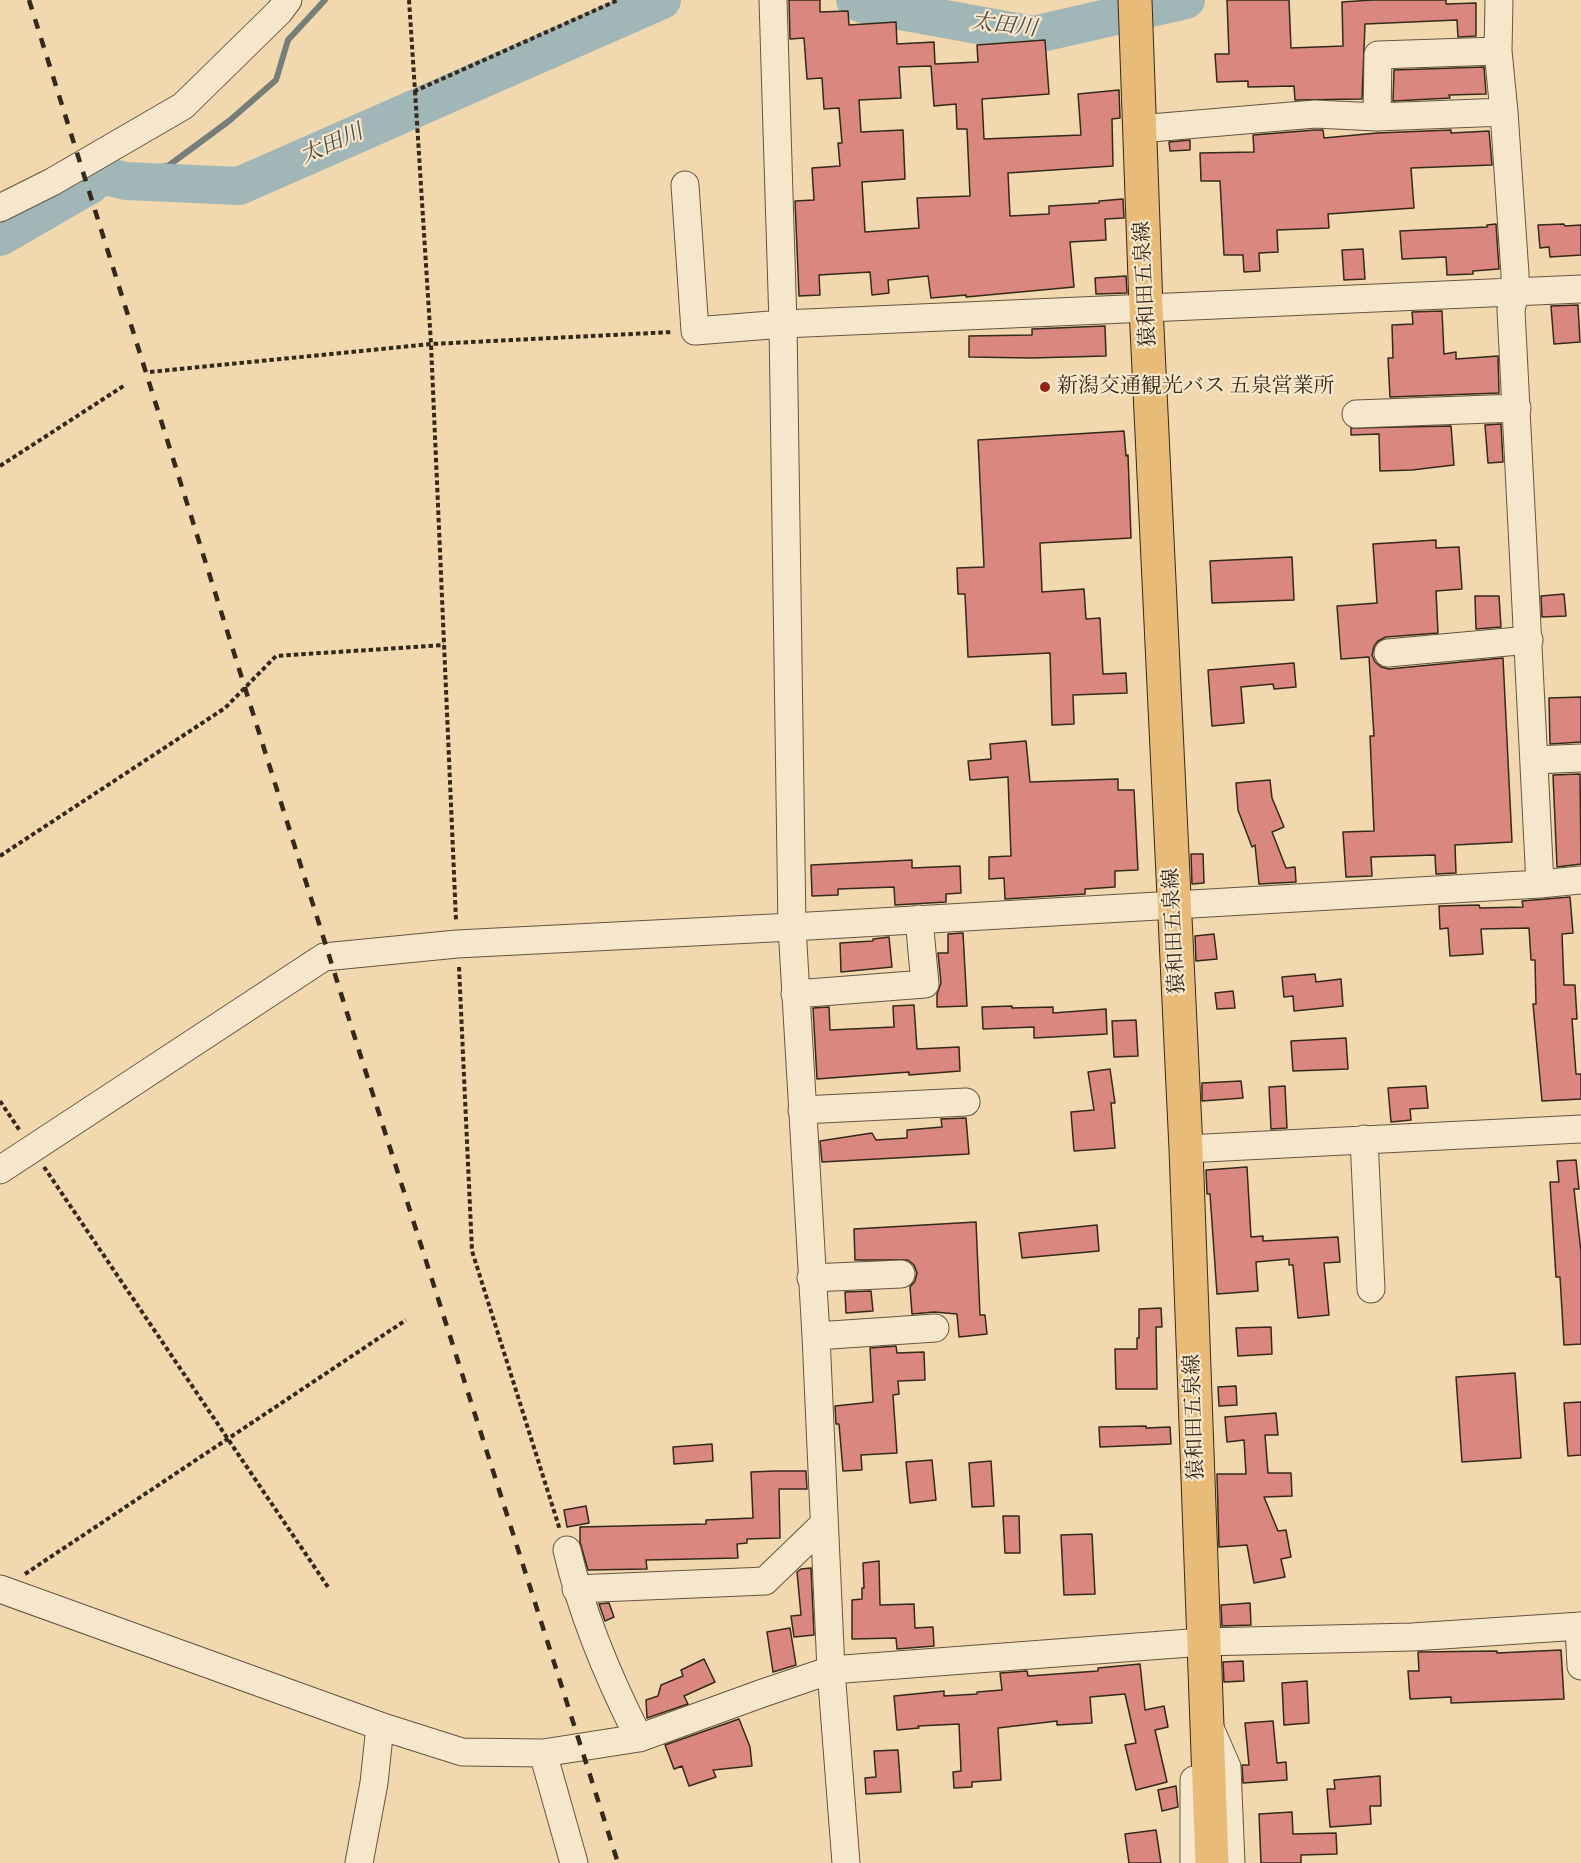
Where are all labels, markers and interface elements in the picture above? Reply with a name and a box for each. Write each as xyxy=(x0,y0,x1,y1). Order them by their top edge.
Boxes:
water label: 太田川 xyxy=(970,9,1038,43)
water label: 太田川 xyxy=(296,120,368,170)
street label: 猿和田五泉線 xyxy=(1130,220,1162,348)
place label: 新潟交通観光バス 五泉営業所 xyxy=(1057,374,1335,400)
marker: 新潟交通観光バス 五泉営業所 xyxy=(1038,380,1052,394)
street label: 猿和田五泉線 xyxy=(1159,867,1191,995)
street label: 猿和田五泉線 xyxy=(1180,1354,1210,1480)

